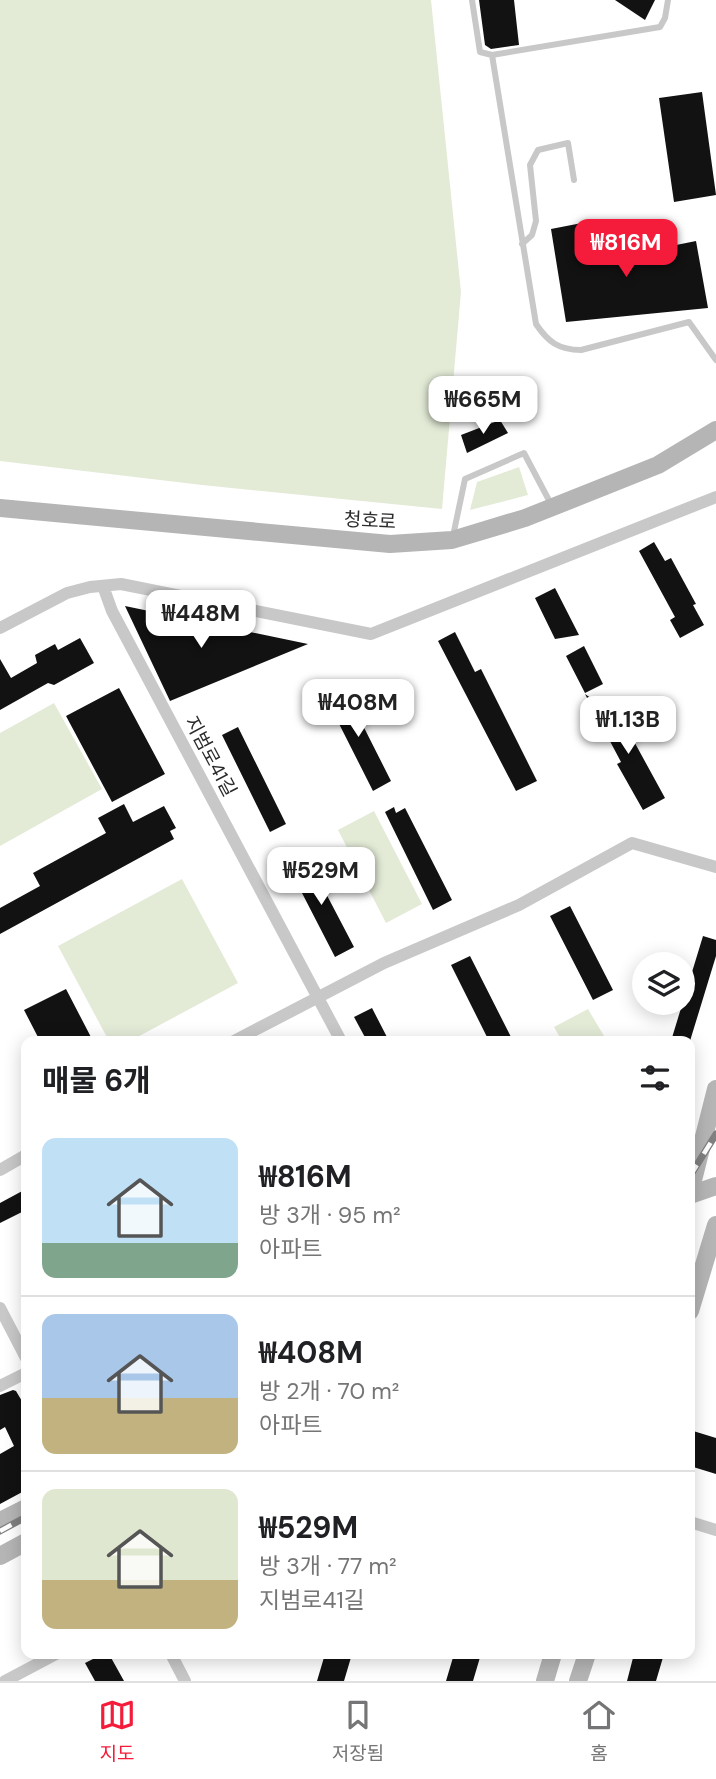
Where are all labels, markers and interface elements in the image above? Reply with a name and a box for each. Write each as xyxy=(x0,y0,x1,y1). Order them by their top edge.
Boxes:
pin: ₩816M xyxy=(577,219,675,279)
text: ₩816M xyxy=(590,227,662,257)
pin: ₩665M xyxy=(434,376,532,436)
text: ₩665M xyxy=(445,384,521,414)
street label: 청호로 xyxy=(343,507,397,534)
pin: ₩448M xyxy=(152,590,250,650)
text: ₩448M xyxy=(162,598,240,628)
pin: ₩408M xyxy=(309,680,407,739)
text: ₩408M xyxy=(318,687,398,717)
pin: ₩1.13B xyxy=(571,696,685,756)
text: ₩1.13B xyxy=(596,704,660,734)
street label: 지범로41길 xyxy=(179,712,242,801)
pin: ₩529M xyxy=(272,848,370,907)
text: ₩529M xyxy=(283,855,359,885)
map controls xyxy=(632,952,695,1015)
button: layers xyxy=(632,952,695,1015)
icon: filters xyxy=(636,1059,674,1097)
text: 매물 6개 xyxy=(42,1061,151,1100)
text: ₩816M xyxy=(259,1157,352,1196)
icon: home xyxy=(98,1166,182,1250)
text: 방 3개 · 95 m² xyxy=(259,1200,401,1230)
text: 아파트 xyxy=(259,1234,322,1264)
text: ₩408M xyxy=(259,1333,363,1372)
icon: home xyxy=(98,1342,182,1426)
text: 방 2개 · 70 m² xyxy=(259,1376,399,1406)
text: 아파트 xyxy=(259,1410,322,1440)
text: ₩529M xyxy=(259,1508,358,1547)
icon: home xyxy=(98,1517,182,1601)
text: 방 3개 · 77 m² xyxy=(259,1551,397,1581)
text: 지범로41길 xyxy=(259,1585,365,1615)
tab: 지도 xyxy=(98,1696,136,1766)
tab: 저장됨 xyxy=(332,1696,384,1766)
tab: 홈 xyxy=(580,1696,618,1766)

